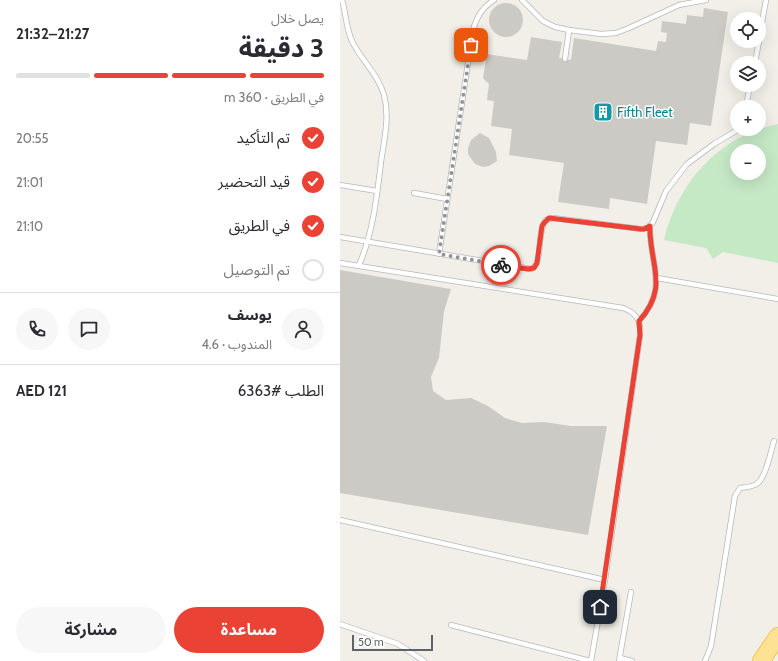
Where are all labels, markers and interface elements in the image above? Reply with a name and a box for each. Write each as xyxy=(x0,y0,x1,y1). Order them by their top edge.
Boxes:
text: يصل خلال xyxy=(271,10,324,26)
map controls xyxy=(730,12,766,180)
button: locate xyxy=(730,12,766,48)
text: 21:27–21:32 xyxy=(16,25,90,43)
pin xyxy=(454,28,488,62)
text: 3 دقيقة xyxy=(239,32,324,64)
icon: bag xyxy=(460,34,482,56)
button: layers xyxy=(730,56,766,92)
text: في الطريق · 360 m xyxy=(224,89,324,105)
button: + xyxy=(730,100,766,136)
building icon: Fifth Fleet xyxy=(592,101,614,123)
place label: Fifth Fleet xyxy=(617,104,673,120)
icon: check xyxy=(302,127,324,149)
text: تم التأكيد xyxy=(237,129,290,147)
text: 20:55 xyxy=(16,130,49,146)
button: − xyxy=(730,144,766,180)
icon: check xyxy=(302,171,324,193)
text: قيد التحضير xyxy=(218,173,290,191)
text: 21:01 xyxy=(16,174,43,190)
icon: check xyxy=(302,215,324,237)
text: في الطريق xyxy=(229,217,290,235)
text: 21:10 xyxy=(16,218,43,234)
courier xyxy=(481,245,521,285)
icon: bike xyxy=(490,254,512,276)
text: تم التوصيل xyxy=(223,261,290,279)
text: يوسف xyxy=(228,306,272,324)
button: phone xyxy=(16,308,58,350)
button: chat xyxy=(68,308,110,350)
button: person xyxy=(282,308,324,350)
text: المندوب · 4.6 xyxy=(202,336,272,352)
text: AED 121 xyxy=(16,382,67,400)
text: الطلب #6363 xyxy=(238,382,324,400)
pin xyxy=(583,590,617,624)
icon: home xyxy=(589,596,611,618)
button: مشاركة xyxy=(16,607,166,653)
button: مساعدة xyxy=(174,607,324,653)
scale bar xyxy=(352,633,433,652)
text: 50 m xyxy=(358,635,384,649)

